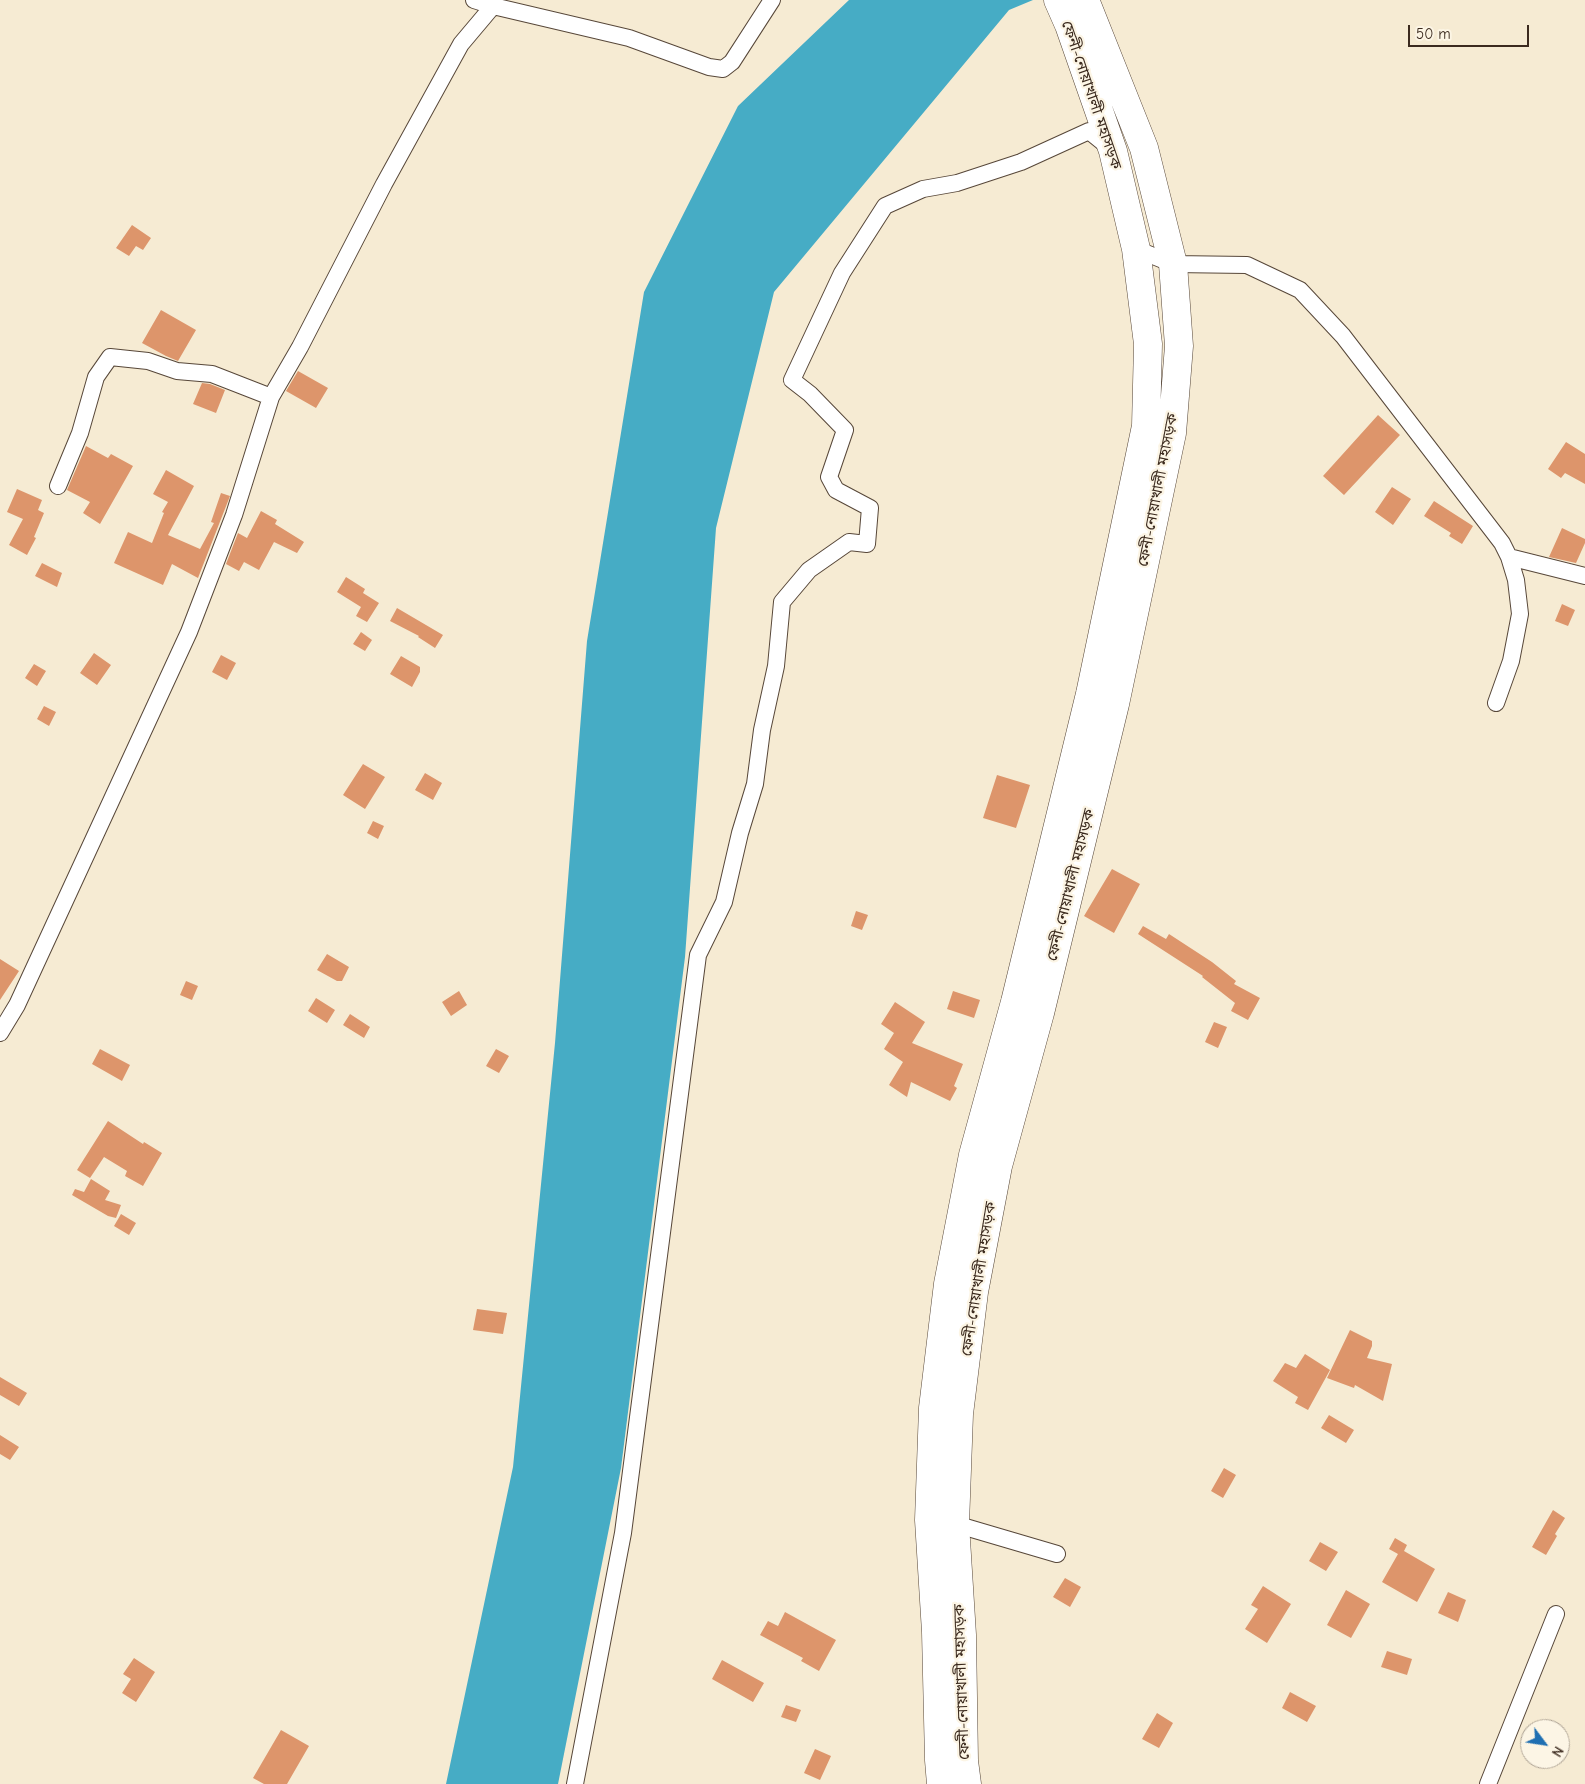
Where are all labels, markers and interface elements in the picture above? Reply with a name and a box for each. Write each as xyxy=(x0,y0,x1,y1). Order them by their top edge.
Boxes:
scale bar xyxy=(1410,15,1531,47)
street label: ফেনী-নোয়াখালী মহাসড়ক xyxy=(1057,18,1125,172)
text: 50 m xyxy=(1416,25,1451,43)
street label: ফেনী-নোয়াখালী মহাসড়ক xyxy=(1134,412,1182,568)
street label: ফেনী-নোয়াখালী মহাসড়ক xyxy=(1043,807,1099,963)
street label: ফেনী-নোয়াখালী মহাসড়ক xyxy=(958,1201,1000,1357)
street label: ফেনী-নোয়াখালী মহাসড়ক xyxy=(950,1604,974,1760)
north arrow xyxy=(1520,1719,1570,1769)
text: N xyxy=(1548,1743,1567,1760)

